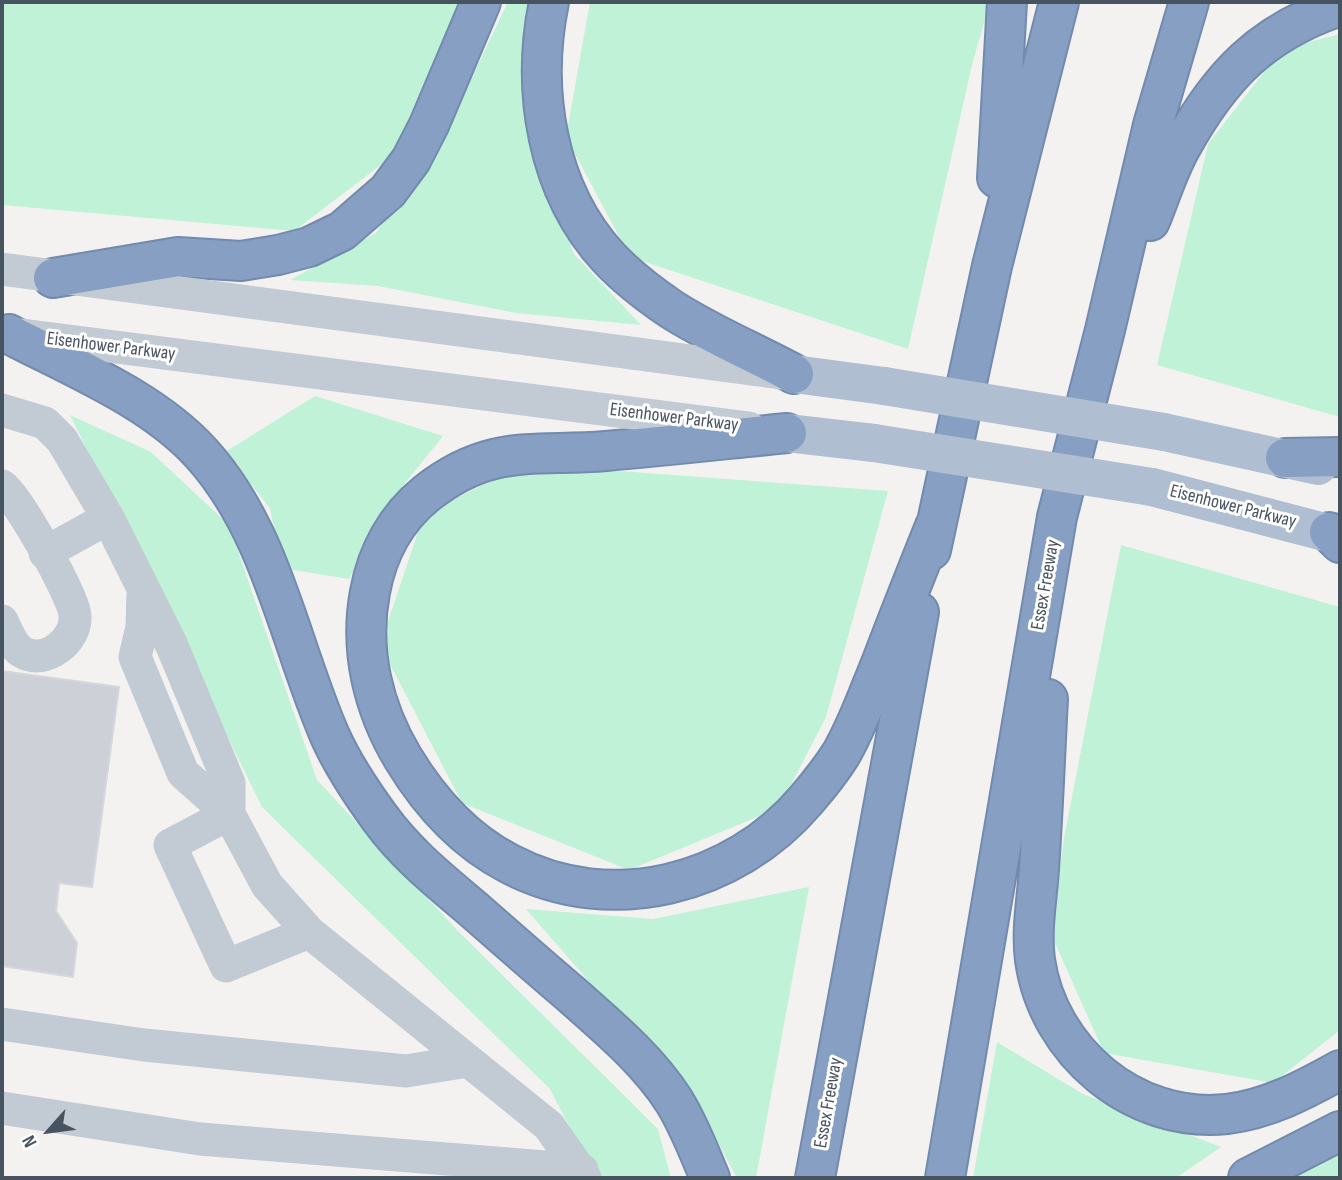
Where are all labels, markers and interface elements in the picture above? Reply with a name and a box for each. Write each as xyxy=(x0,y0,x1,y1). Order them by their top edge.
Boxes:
street label: Eisenhower Parkway xyxy=(45,328,177,366)
street label: Eisenhower Parkway xyxy=(608,399,740,437)
street label: Eisenhower Parkway xyxy=(1167,480,1299,534)
street label: Essex Freeway xyxy=(1027,538,1065,632)
street label: Essex Freeway xyxy=(810,1056,848,1150)
north arrow xyxy=(14,1096,84,1166)
text: N xyxy=(17,1131,43,1151)

